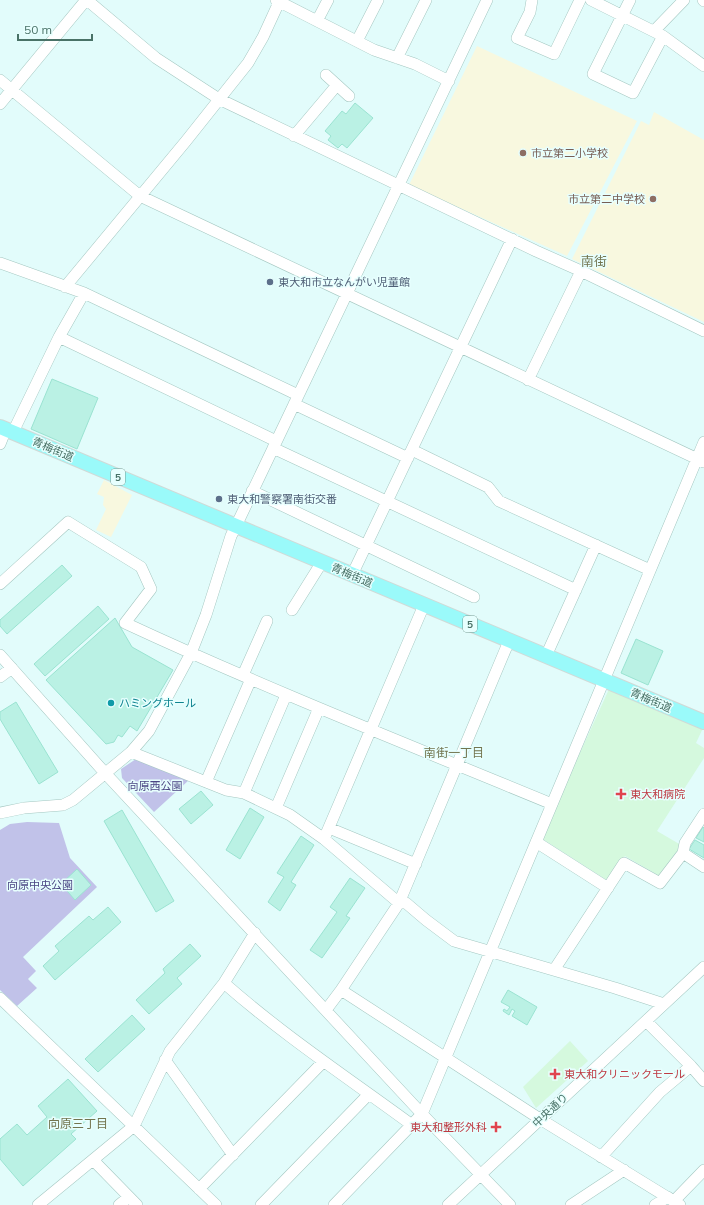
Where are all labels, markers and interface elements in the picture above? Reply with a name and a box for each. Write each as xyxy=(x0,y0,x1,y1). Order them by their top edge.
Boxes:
scale bar xyxy=(18,16,92,42)
text: 50 m xyxy=(24,22,52,37)
place label: 市立第二小学校 xyxy=(531,146,608,160)
marker: 市立第二小学校 xyxy=(518,148,528,158)
place label: 市立第二中学校 xyxy=(568,192,645,206)
marker: 市立第二中学校 xyxy=(648,194,658,204)
district label: 南街 xyxy=(581,253,607,269)
place label: 東大和市立なんがい児童館 xyxy=(278,275,410,289)
marker: 東大和市立なんがい児童館 xyxy=(265,277,275,287)
street label: 青梅街道 xyxy=(30,434,76,464)
road number: 5 xyxy=(111,469,125,485)
place label: 東大和警察署南街交番 xyxy=(227,492,337,506)
marker: 東大和警察署南街交番 xyxy=(214,494,224,504)
street label: 青梅街道 xyxy=(329,560,375,590)
road number: 5 xyxy=(463,616,477,632)
street label: 青梅街道 xyxy=(628,685,674,715)
place label: ハミングホール xyxy=(119,696,196,710)
marker: ハミングホール xyxy=(106,698,116,708)
district label: 南街一丁目 xyxy=(424,745,484,760)
park label: 向原西公園 xyxy=(128,779,183,793)
place label: 東大和病院 xyxy=(630,787,685,801)
marker: 東大和病院 xyxy=(615,788,627,800)
park label: 向原中央公園 xyxy=(7,878,73,892)
place label: 東大和クリニックモール xyxy=(564,1067,685,1081)
marker: 東大和クリニックモール xyxy=(549,1068,561,1080)
street label: 中央通り xyxy=(529,1090,571,1130)
district label: 向原三丁目 xyxy=(48,1116,108,1131)
place label: 東大和整形外科 xyxy=(410,1120,487,1134)
marker: 東大和整形外科 xyxy=(490,1121,502,1133)

